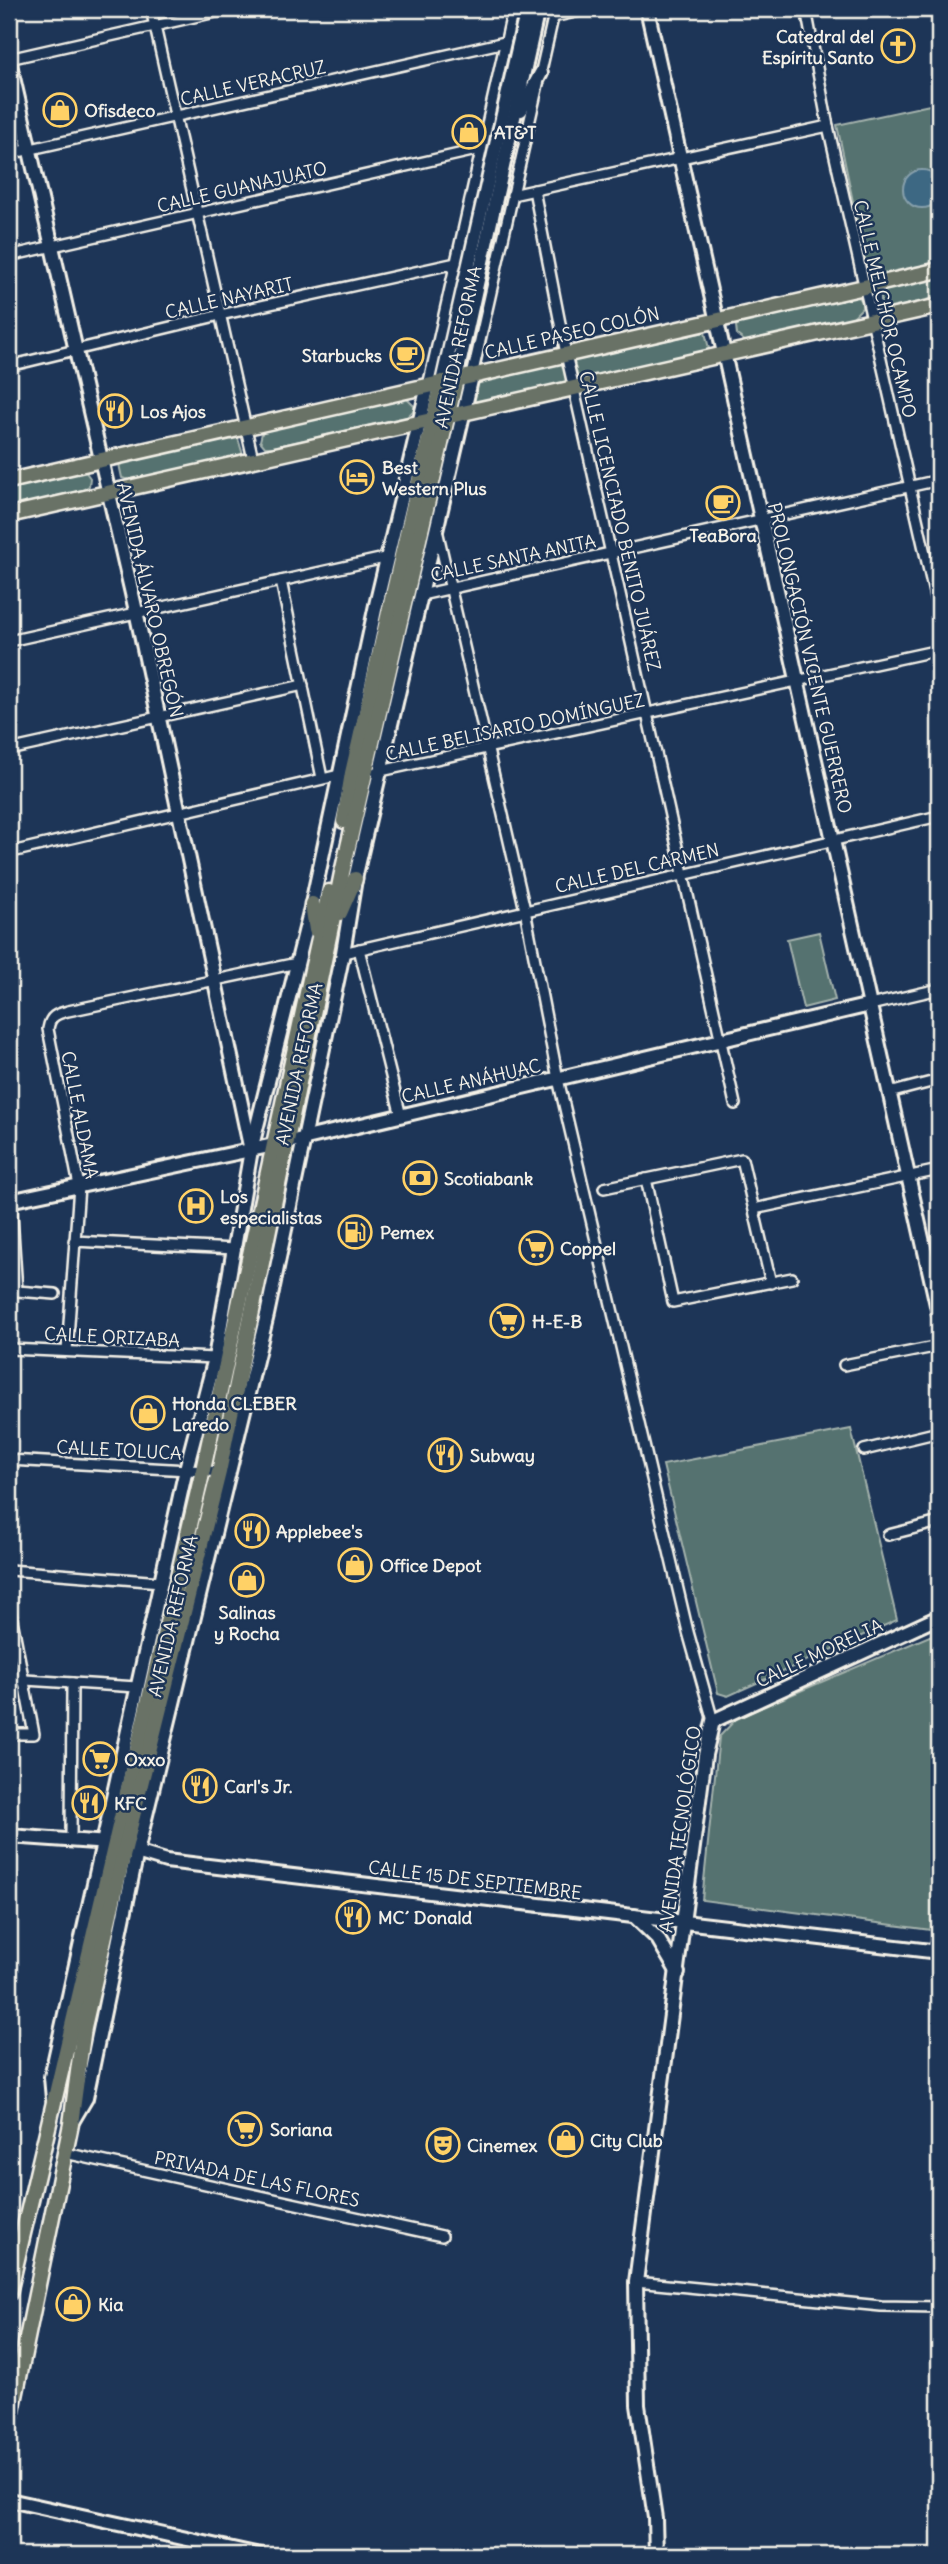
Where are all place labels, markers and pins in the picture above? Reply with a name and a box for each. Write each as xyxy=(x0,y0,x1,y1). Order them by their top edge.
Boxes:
place label: Catedral del Espíritu Santo xyxy=(762,25,874,69)
church icon: Catedral del Espíritu Santo xyxy=(879,27,917,65)
shop icon: Ofisdeco xyxy=(41,91,79,129)
place label: Ofisdeco xyxy=(84,99,155,122)
shop icon: AT&T xyxy=(450,113,488,151)
place label: AT&T xyxy=(494,121,537,144)
cafe icon: Starbucks xyxy=(388,336,426,374)
place label: Starbucks xyxy=(302,344,382,367)
restaurant icon: Los Ajos xyxy=(96,392,134,430)
place label: Los Ajos xyxy=(140,400,206,423)
place label: Best Western Plus xyxy=(382,456,487,500)
hotel icon: Best Western Plus xyxy=(338,458,376,496)
cafe icon: TeaBora xyxy=(704,484,742,522)
place label: TeaBora xyxy=(689,524,757,547)
bank icon: Scotiabank xyxy=(401,1159,439,1197)
place label: Scotiabank xyxy=(444,1167,533,1190)
place label: Los especialistas xyxy=(220,1185,322,1229)
hospital icon: Los especialistas xyxy=(177,1187,215,1225)
fuel station icon: Pemex xyxy=(336,1213,374,1251)
place label: Pemex xyxy=(380,1221,434,1244)
supermarket icon: Coppel xyxy=(517,1229,555,1267)
place label: Coppel xyxy=(560,1237,616,1260)
supermarket icon: H-E-B xyxy=(488,1302,526,1340)
place label: H-E-B xyxy=(532,1310,582,1333)
place label: Honda CLEBER Laredo xyxy=(172,1392,297,1436)
shop icon: Honda CLEBER Laredo xyxy=(129,1394,167,1432)
restaurant icon: Subway xyxy=(426,1436,464,1474)
place label: Subway xyxy=(470,1444,535,1467)
restaurant icon: Applebee's xyxy=(233,1512,271,1550)
place label: Applebee's xyxy=(276,1520,363,1543)
shop icon: Office Depot xyxy=(336,1546,374,1584)
place label: Office Depot xyxy=(380,1554,482,1577)
shop icon: Salinas y Rocha xyxy=(228,1561,266,1599)
place label: Salinas y Rocha xyxy=(214,1601,280,1645)
supermarket icon: Oxxo xyxy=(81,1740,119,1778)
place label: Oxxo xyxy=(124,1748,165,1771)
restaurant icon: Carl's Jr. xyxy=(181,1767,219,1805)
place label: Carl's Jr. xyxy=(224,1775,293,1798)
restaurant icon: KFC xyxy=(70,1784,108,1822)
place label: KFC xyxy=(114,1792,147,1815)
restaurant icon: MC´ Donald xyxy=(334,1898,372,1936)
place label: MC´ Donald xyxy=(378,1906,472,1929)
supermarket icon: Soriana xyxy=(226,2110,264,2148)
place label: Soriana xyxy=(270,2118,332,2141)
shop icon: City Club xyxy=(547,2121,585,2159)
theatre icon: Cinemex xyxy=(424,2126,462,2164)
place label: City Club xyxy=(590,2129,663,2152)
place label: Cinemex xyxy=(467,2134,537,2157)
shop icon: Kia xyxy=(54,2285,92,2323)
place label: Kia xyxy=(98,2293,123,2316)

